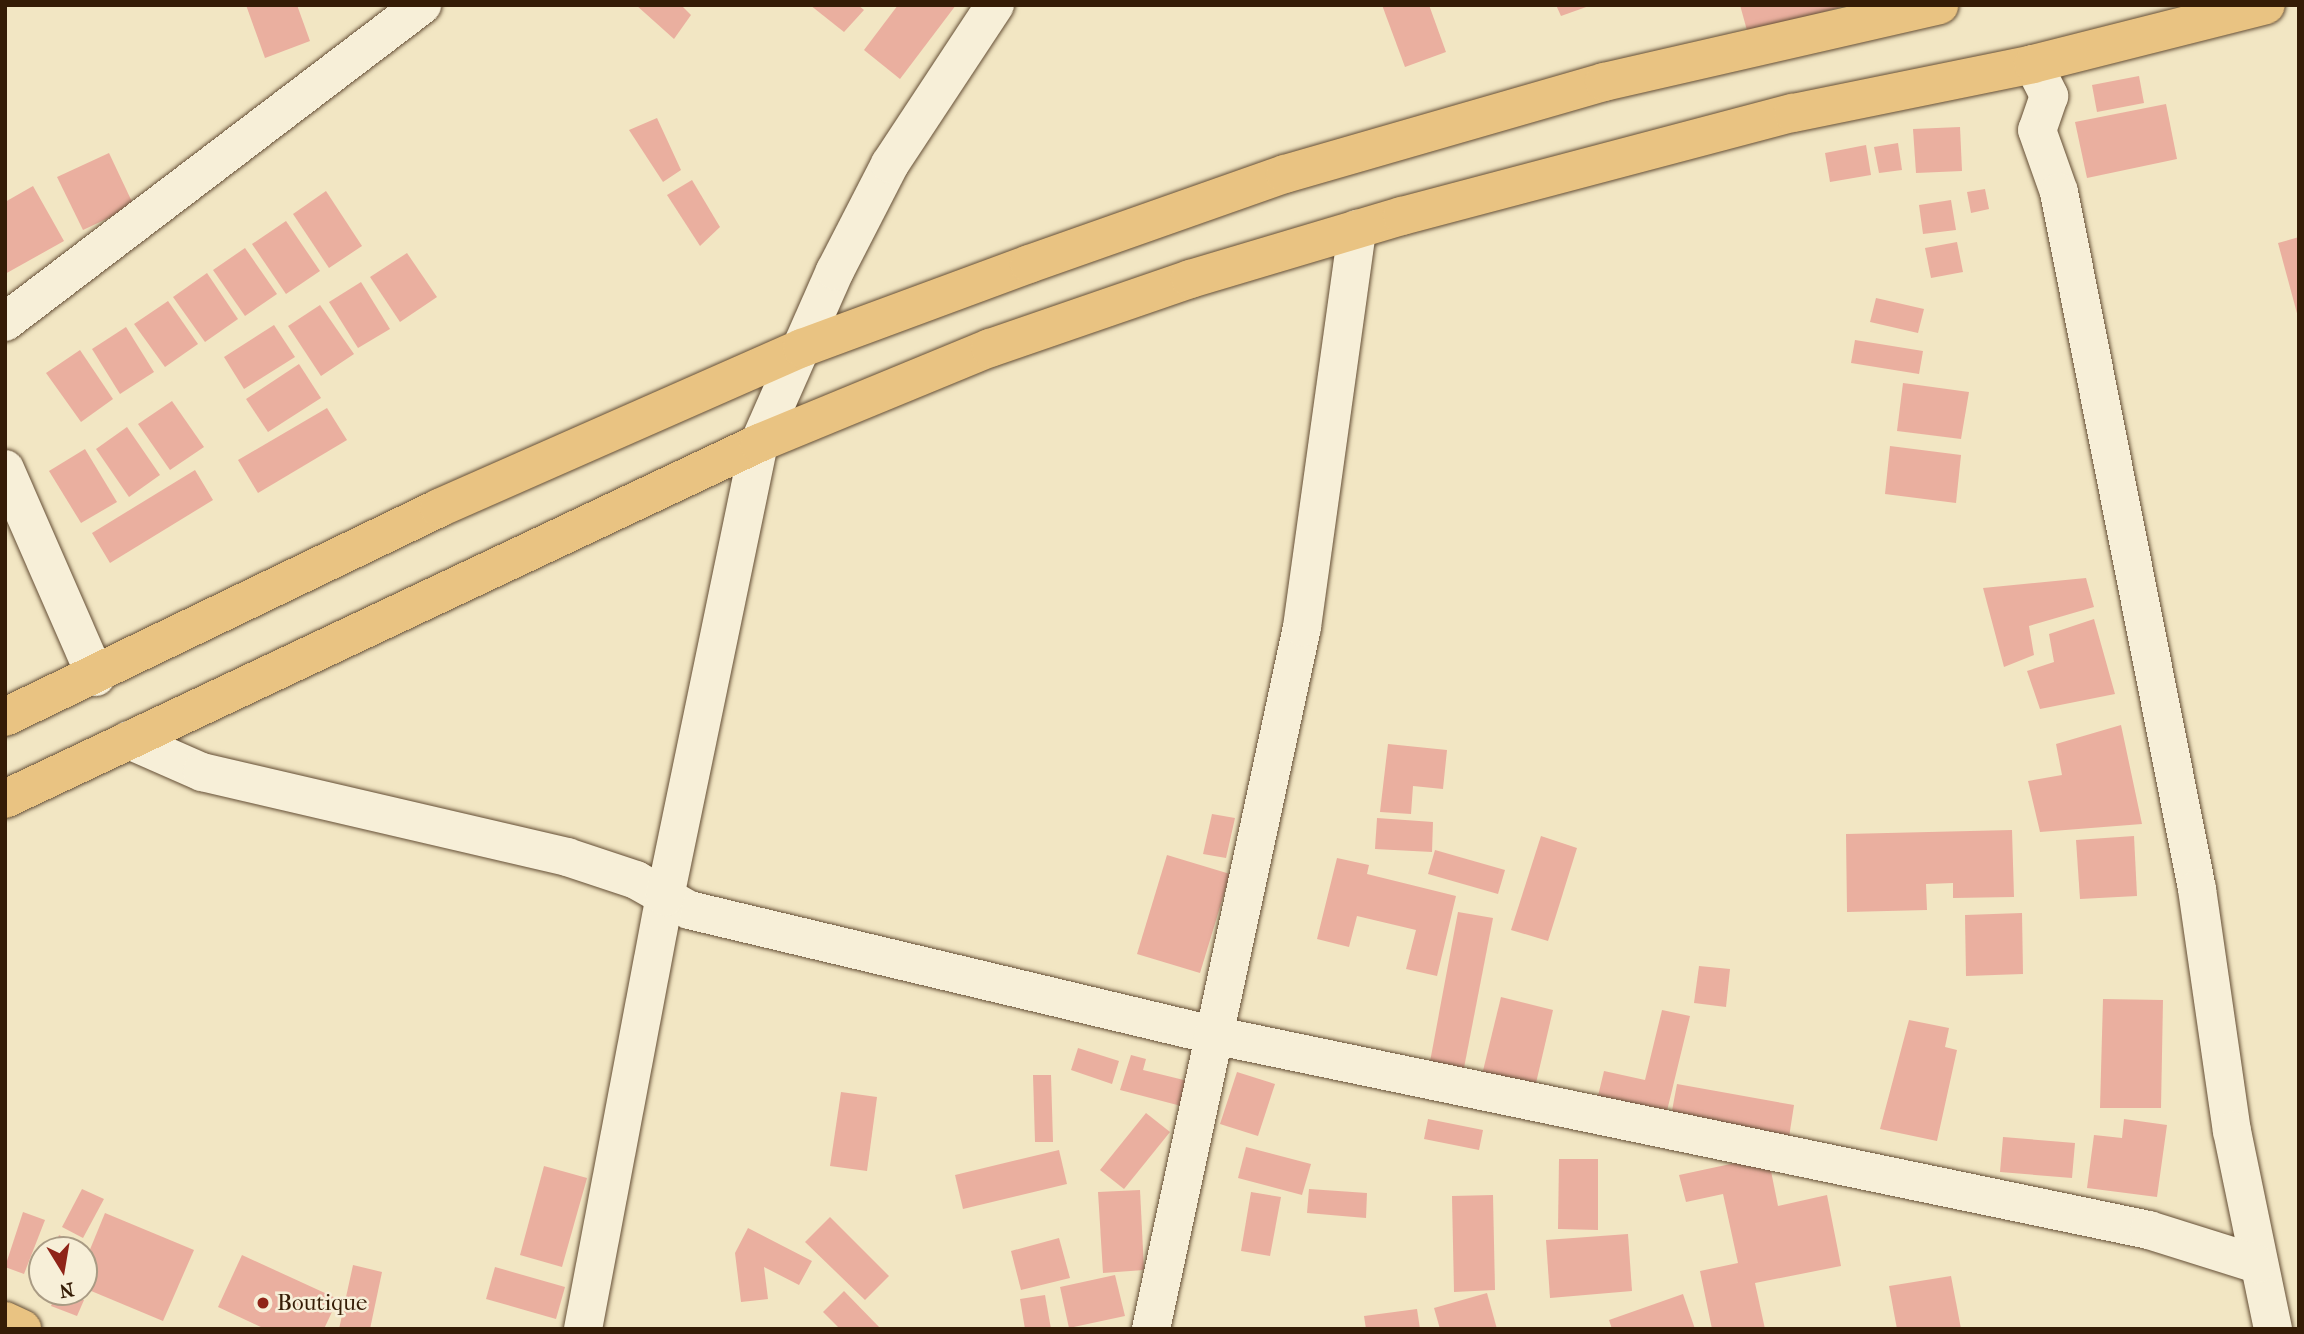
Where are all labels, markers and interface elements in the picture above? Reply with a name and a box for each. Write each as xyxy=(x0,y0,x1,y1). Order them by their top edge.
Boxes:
north arrow xyxy=(28,1236,98,1306)
text: N xyxy=(57,1277,76,1302)
place label: Boutique xyxy=(277,1289,367,1317)
marker: Boutique xyxy=(255,1295,271,1311)

